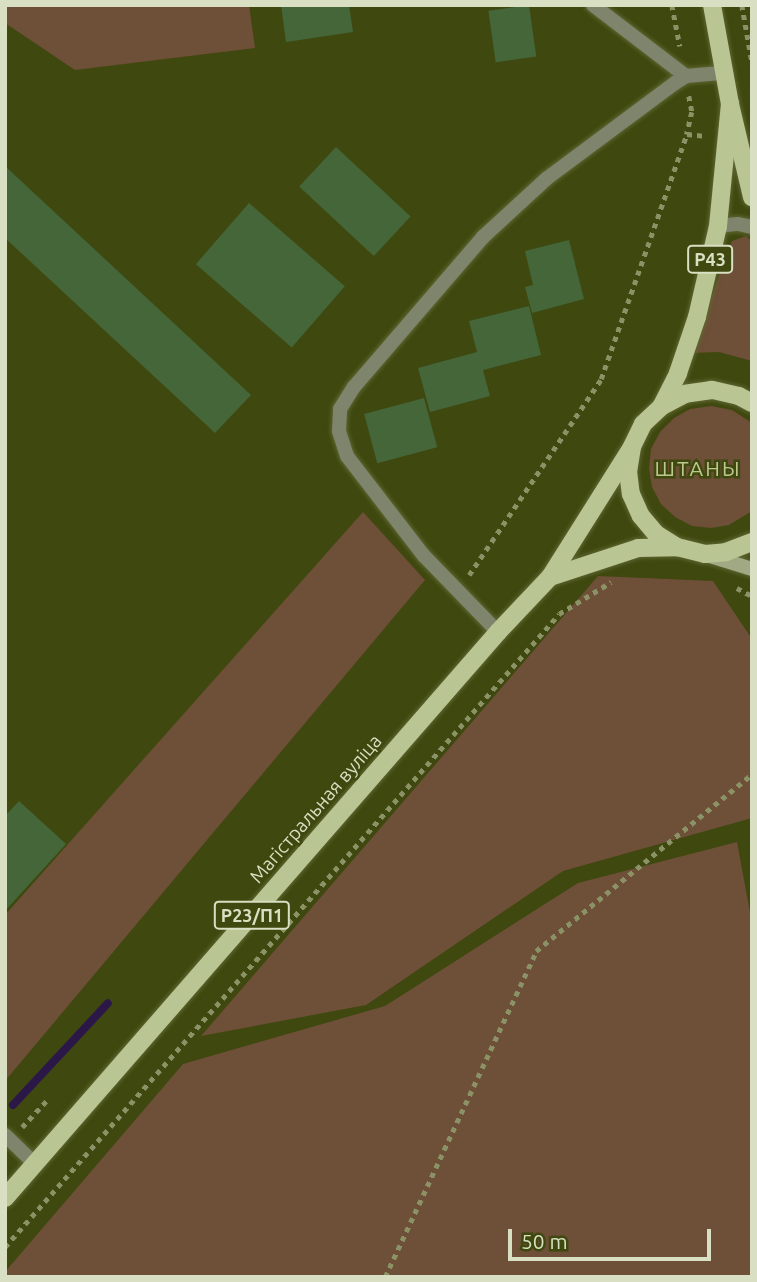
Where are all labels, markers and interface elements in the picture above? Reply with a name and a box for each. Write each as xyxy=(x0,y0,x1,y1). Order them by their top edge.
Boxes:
road number: Р43 xyxy=(686,244,734,274)
district label: ШТАНЫ xyxy=(655,455,741,481)
street label: Магістральная вуліца xyxy=(245,730,387,888)
road number: Р23/П1 xyxy=(214,900,290,930)
scale bar xyxy=(512,1216,715,1260)
text: 50 m xyxy=(521,1229,568,1253)

